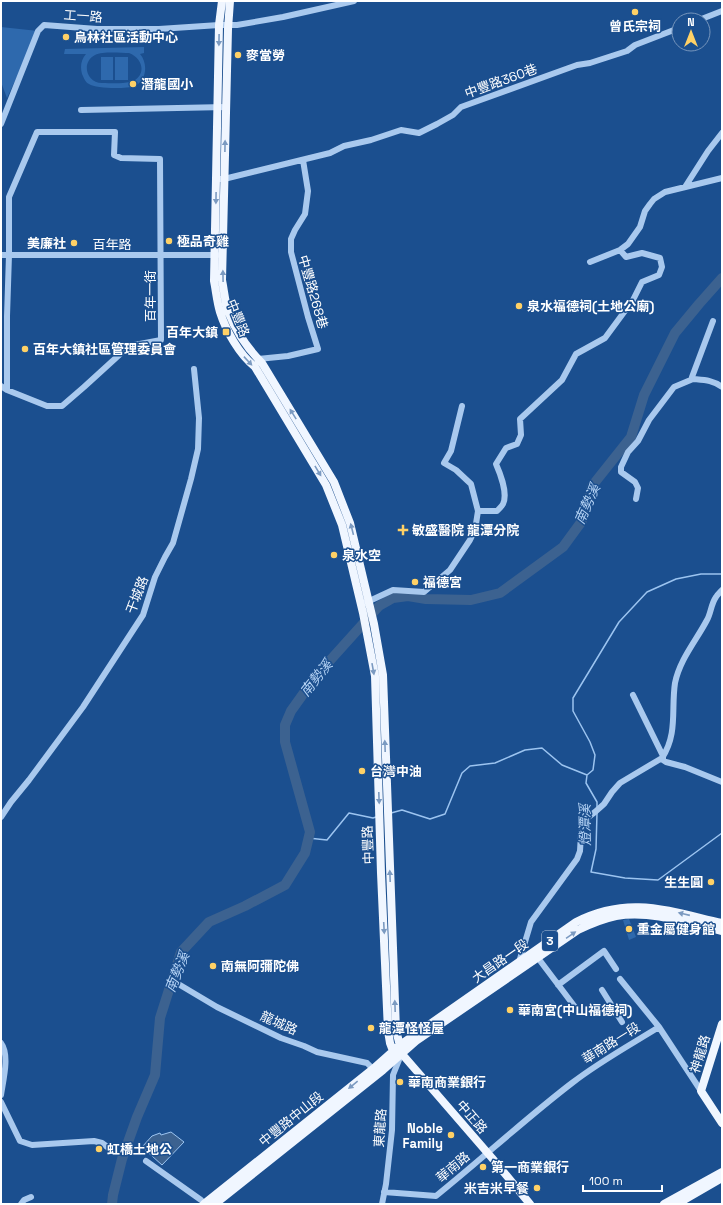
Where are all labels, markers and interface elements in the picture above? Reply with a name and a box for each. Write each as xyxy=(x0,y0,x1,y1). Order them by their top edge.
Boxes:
street label: 工一路 xyxy=(63,6,103,26)
marker: 曾氏宗祠 xyxy=(630,7,640,17)
north arrow xyxy=(671,12,711,52)
text: N xyxy=(687,15,695,29)
place label: 曾氏宗祠 xyxy=(609,18,661,35)
place label: 烏林社區活動中心 xyxy=(74,29,178,46)
marker: 烏林社區活動中心 xyxy=(61,32,71,42)
one-way arrow xyxy=(216,34,222,47)
place label: 麥當勞 xyxy=(246,47,285,64)
marker: 麥當勞 xyxy=(233,50,243,60)
street label: 中豐路360巷 xyxy=(462,60,540,102)
place label: 潛龍國小 xyxy=(141,76,194,93)
marker: 潛龍國小 xyxy=(128,79,138,89)
one-way arrow xyxy=(222,139,228,152)
one-way arrow xyxy=(213,192,219,205)
place label: 極品奇雞 xyxy=(177,233,229,250)
place label: 美廉社 xyxy=(27,235,66,252)
street label: 百年路 xyxy=(92,236,132,253)
marker: 極品奇雞 xyxy=(164,236,174,246)
marker: 美廉社 xyxy=(69,238,79,248)
street label: 中豐路268巷 xyxy=(294,253,332,331)
street label: 百年一街 xyxy=(142,270,159,322)
one-way arrow xyxy=(219,270,226,282)
street label: 中豐路 xyxy=(223,297,253,339)
place label: 泉水福德祠(土地公廟) xyxy=(527,298,654,315)
marker: 泉水福德祠(土地公廟) xyxy=(514,301,524,311)
place label: 百年大鎮 xyxy=(166,324,218,341)
marker: 百年大鎮 xyxy=(221,327,231,337)
place label: 百年大鎮社區管理委員會 xyxy=(33,341,177,358)
marker: 百年大鎮社區管理委員會 xyxy=(20,344,30,354)
one-way arrow xyxy=(244,356,253,366)
one-way arrow xyxy=(289,408,296,420)
one-way arrow xyxy=(314,465,321,477)
water label: 南勢溪 xyxy=(570,479,605,527)
place label: 敏盛醫院 龍潭分院 xyxy=(412,522,519,539)
one-way arrow xyxy=(349,523,355,535)
marker: 敏盛醫院 龍潭分院 xyxy=(397,524,409,536)
place label: 泉水空 xyxy=(342,547,381,564)
marker: 泉水空 xyxy=(329,550,339,560)
street label: 干城路 xyxy=(122,574,152,616)
place label: 福德宮 xyxy=(423,574,462,591)
marker: 福德宮 xyxy=(410,577,420,587)
water label: 南勢溪 xyxy=(296,654,337,700)
one-way arrow xyxy=(371,662,377,675)
one-way arrow xyxy=(382,740,389,752)
place label: 台灣中油 xyxy=(370,763,422,780)
marker: 台灣中油 xyxy=(357,766,367,776)
one-way arrow xyxy=(375,792,382,804)
water label: 燈潭溪 xyxy=(576,802,594,846)
street label: 中豐路 xyxy=(359,825,377,865)
one-way arrow xyxy=(387,869,393,882)
place label: 生生圓 xyxy=(664,874,703,891)
marker: 生生圓 xyxy=(706,877,716,887)
one-way arrow xyxy=(678,911,690,917)
place label: 重金屬健身館 xyxy=(637,921,715,938)
one-way arrow xyxy=(380,922,387,934)
marker: 重金屬健身館 xyxy=(624,924,634,934)
road number: 3 xyxy=(542,931,558,951)
one-way arrow xyxy=(566,931,576,939)
street label: 大昌路一段 xyxy=(468,935,532,987)
water label: 南勢溪 xyxy=(161,947,194,995)
place label: 南無阿彌陀佛 xyxy=(221,958,299,975)
marker: 南無阿彌陀佛 xyxy=(208,961,218,971)
one-way arrow xyxy=(392,999,398,1012)
place label: 華南宮(中山福德祠) xyxy=(518,1002,632,1019)
marker: 華南宮(中山福德祠) xyxy=(505,1005,515,1015)
street label: 龍城路 xyxy=(258,1007,300,1039)
street label: 華南路一段 xyxy=(579,1019,643,1067)
place label: 龍潭怪怪屋 xyxy=(379,1020,444,1037)
marker: 龍潭怪怪屋 xyxy=(366,1023,376,1033)
street label: 神龍路 xyxy=(686,1033,714,1075)
place label: 華南商業銀行 xyxy=(408,1074,486,1091)
marker: 華南商業銀行 xyxy=(395,1077,405,1087)
one-way arrow xyxy=(347,1081,358,1089)
street label: 中豐路中山段 xyxy=(255,1088,327,1150)
street label: 中正路 xyxy=(453,1097,491,1137)
street label: 東龍路 xyxy=(370,1108,390,1148)
place label: Noble Family xyxy=(403,1120,443,1152)
marker: Noble Family xyxy=(446,1130,456,1140)
place label: 虹橋土地公 xyxy=(107,1141,172,1158)
marker: 虹橋土地公 xyxy=(94,1144,104,1154)
street label: 華南路 xyxy=(433,1148,473,1186)
place label: 第一商業銀行 xyxy=(491,1159,569,1176)
marker: 第一商業銀行 xyxy=(478,1162,488,1172)
scale bar xyxy=(583,1167,662,1193)
text: 100 m xyxy=(589,1173,623,1189)
place label: 米吉米早餐 xyxy=(464,1180,529,1197)
marker: 米吉米早餐 xyxy=(532,1183,542,1193)

